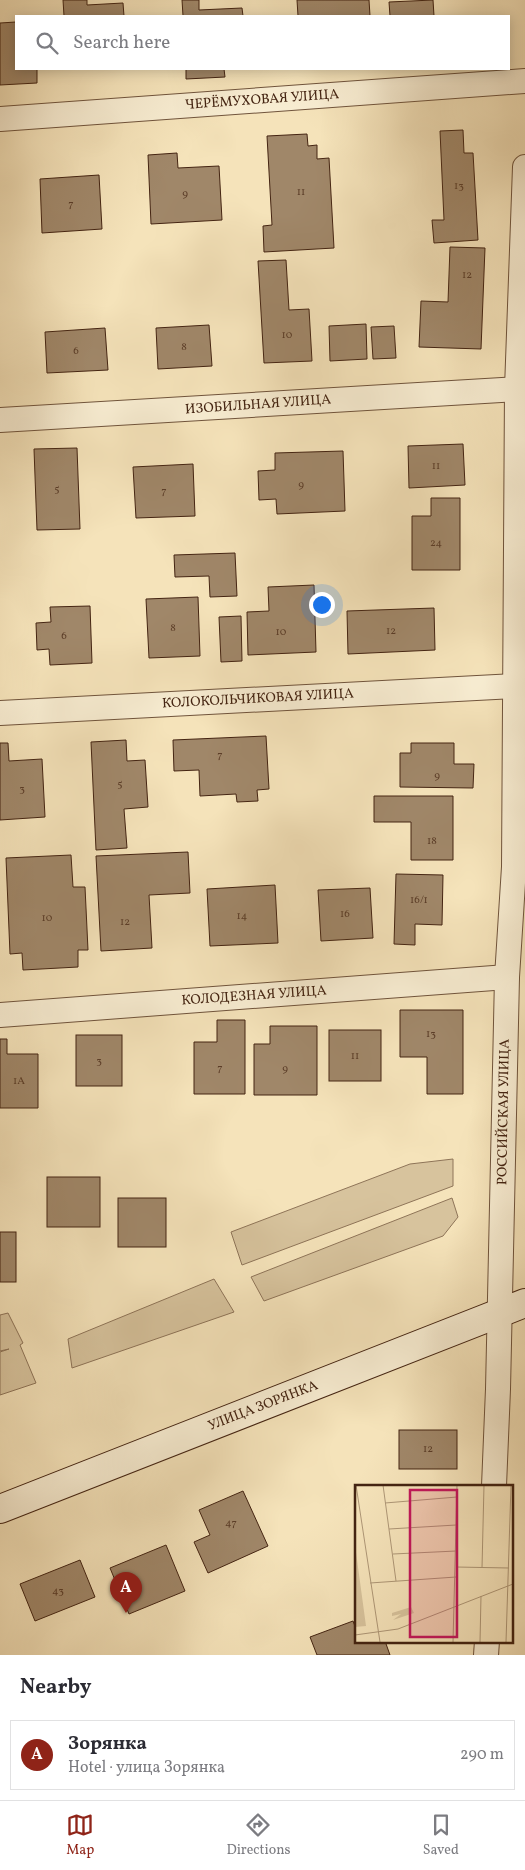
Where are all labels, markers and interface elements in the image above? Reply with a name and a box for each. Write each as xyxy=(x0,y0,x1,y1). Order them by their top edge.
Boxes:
search box xyxy=(15,15,510,70)
icon: search xyxy=(33,29,61,57)
text: Search here xyxy=(73,30,170,56)
street label: ЧЕРЁМУХОВАЯ УЛИЦА xyxy=(184,85,340,115)
house number: 13 xyxy=(454,179,464,194)
house number: 11 xyxy=(297,185,305,200)
house number: 9 xyxy=(182,187,188,202)
house number: 7 xyxy=(68,197,74,212)
house number: 12 xyxy=(462,268,472,283)
house number: 10 xyxy=(282,328,293,343)
house number: 8 xyxy=(181,340,187,355)
house number: 6 xyxy=(73,344,79,359)
street label: ИЗОБИЛЬНАЯ УЛИЦА xyxy=(184,390,332,420)
house number: 11 xyxy=(432,459,440,474)
house number: 9 xyxy=(298,478,304,493)
house number: 5 xyxy=(54,482,60,497)
house number: 7 xyxy=(161,484,167,499)
house number: 24 xyxy=(430,536,442,551)
your location xyxy=(309,592,335,618)
house number: 8 xyxy=(170,621,176,636)
house number: 12 xyxy=(386,624,396,639)
house number: 10 xyxy=(276,625,287,640)
house number: 6 xyxy=(61,629,67,644)
street label: КОЛОКОЛЬЧИКОВАЯ УЛИЦА xyxy=(162,684,355,714)
house number: 7 xyxy=(217,748,223,763)
house number: 9 xyxy=(434,769,440,784)
house number: 5 xyxy=(117,777,123,792)
house number: 3 xyxy=(19,782,25,797)
house number: 18 xyxy=(427,834,437,849)
house number: 16/1 xyxy=(410,893,428,908)
house number: 16 xyxy=(340,907,350,922)
house number: 14 xyxy=(237,909,248,924)
house number: 10 xyxy=(42,911,53,926)
house number: 12 xyxy=(120,915,130,930)
street label: КОЛОДЕЗНАЯ УЛИЦА xyxy=(181,981,327,1011)
house number: 13 xyxy=(426,1027,436,1042)
street label: РОССИЙСКАЯ УЛИЦА xyxy=(492,1039,515,1185)
house number: 11 xyxy=(351,1049,359,1064)
house number: 3 xyxy=(96,1054,102,1069)
house number: 7 xyxy=(217,1061,223,1076)
house number: 9 xyxy=(282,1062,288,1077)
house number: 1А xyxy=(13,1074,25,1089)
street label: УЛИЦА ЗОРЯНКА xyxy=(205,1376,321,1436)
house number: 12 xyxy=(423,1442,433,1457)
inset map xyxy=(355,1485,512,1642)
house number: 47 xyxy=(225,1516,237,1531)
pin: A xyxy=(110,1572,142,1613)
house number: 43 xyxy=(52,1584,64,1599)
text: Nearby xyxy=(20,1673,91,1702)
text: Зорянка xyxy=(68,1731,147,1757)
text: A xyxy=(31,1744,43,1766)
text: 290 m xyxy=(460,1744,504,1766)
text: Hotel · улица Зорянка xyxy=(68,1757,225,1779)
tab: Map xyxy=(66,1811,94,1860)
tab: Directions xyxy=(226,1811,291,1860)
tab: Saved xyxy=(423,1811,459,1860)

